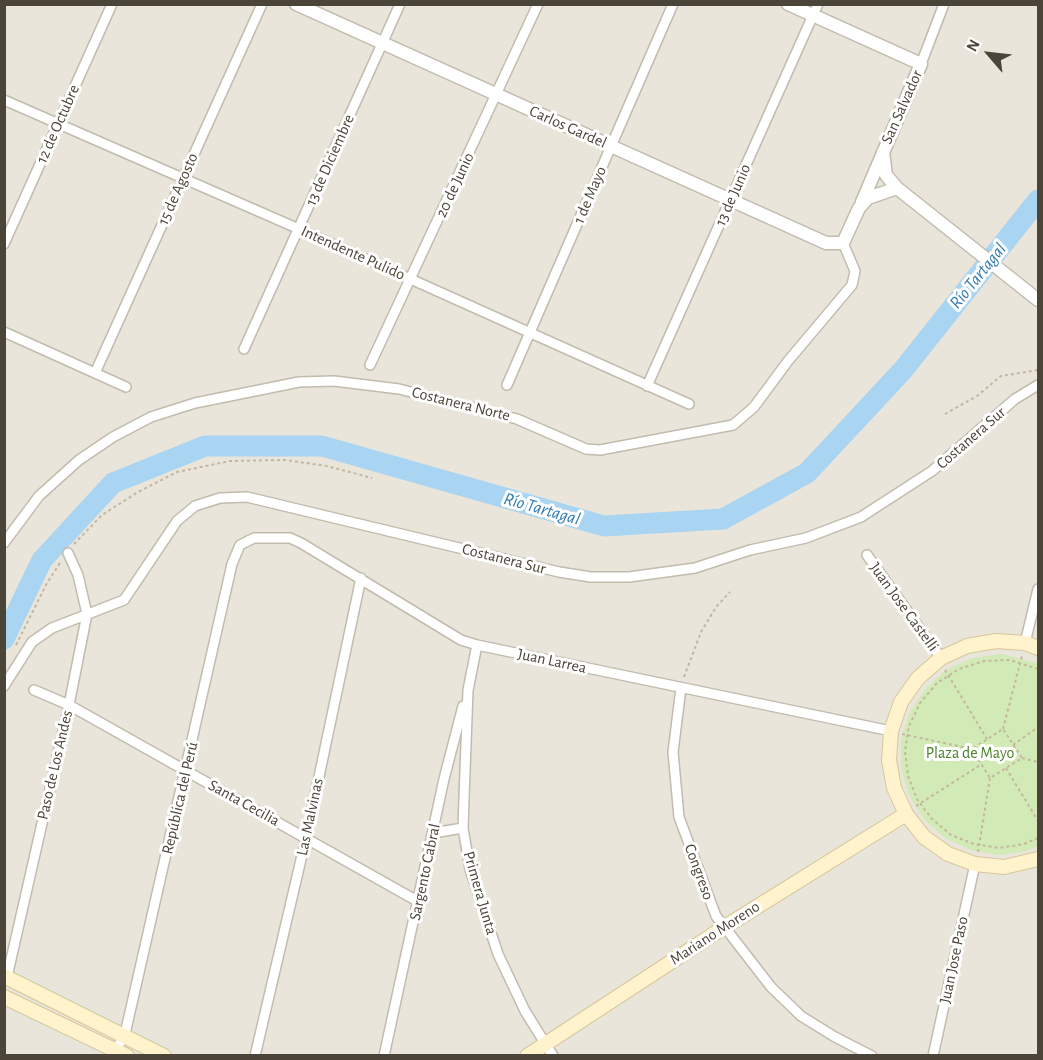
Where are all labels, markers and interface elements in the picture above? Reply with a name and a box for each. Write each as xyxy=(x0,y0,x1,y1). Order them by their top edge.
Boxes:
north arrow xyxy=(959,24,1019,84)
text: N xyxy=(963,37,983,54)
street label: San Salvador xyxy=(877,67,927,147)
street label: 12 de Octubre xyxy=(32,82,84,166)
street label: Carlos Gardel xyxy=(526,101,610,153)
street label: 13 de Diciembre xyxy=(301,111,359,209)
street label: 20 de Junio xyxy=(432,149,478,221)
street label: 15 de Agosto xyxy=(154,150,202,228)
street label: 13 de Junio xyxy=(711,161,755,229)
street label: 1 de Mayo xyxy=(569,163,611,227)
street label: Intendente Pulido xyxy=(298,221,408,285)
water label: Río Tartagal xyxy=(945,239,1011,313)
street label: Costanera Norte xyxy=(410,383,512,425)
street label: Costanera Sur xyxy=(932,403,1010,473)
water label: Río Tartagal xyxy=(501,488,583,530)
street label: Costanera Sur xyxy=(460,539,548,579)
street label: Juan Jose Castelli xyxy=(865,559,943,655)
street label: Juan Larrea xyxy=(516,644,588,678)
street label: Paso de Los Andes xyxy=(33,708,77,822)
street label: República del Perú xyxy=(158,740,202,856)
park label: Plaza de Mayo xyxy=(926,743,1014,763)
street label: Santa Cecilia xyxy=(205,776,283,830)
street label: Las Malvinas xyxy=(292,777,328,857)
street label: Sargento Cabral xyxy=(405,822,445,922)
street label: Congreso xyxy=(680,841,718,903)
street label: Primera Junta xyxy=(459,849,501,937)
street label: Mariano Moreno xyxy=(666,897,764,969)
street label: Juan Jose Paso xyxy=(935,915,973,1005)

